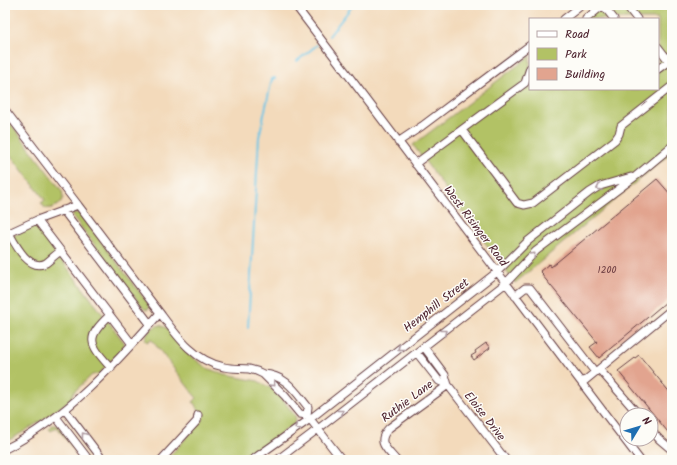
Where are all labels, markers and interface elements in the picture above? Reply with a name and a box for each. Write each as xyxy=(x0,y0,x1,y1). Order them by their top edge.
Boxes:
legend xyxy=(529,18,659,90)
text: Road xyxy=(565,25,590,44)
text: Park xyxy=(565,45,587,64)
text: Building xyxy=(565,65,605,84)
street label: West Risinger Road xyxy=(439,182,513,272)
one-way arrow xyxy=(595,183,603,191)
one-way arrow xyxy=(528,252,536,260)
house number: 1200 xyxy=(598,262,616,278)
street label: Hemphill Street xyxy=(399,273,474,337)
one-way arrow xyxy=(439,329,446,336)
one-way arrow xyxy=(397,343,404,350)
street label: Ruthie Lane xyxy=(377,375,438,427)
one-way arrow xyxy=(268,380,276,387)
street label: Eloise Drive xyxy=(459,387,511,446)
north arrow xyxy=(619,407,659,447)
one-way arrow xyxy=(337,409,344,416)
text: N xyxy=(637,413,655,430)
one-way arrow xyxy=(295,422,302,429)
one-way arrow xyxy=(82,432,89,439)

